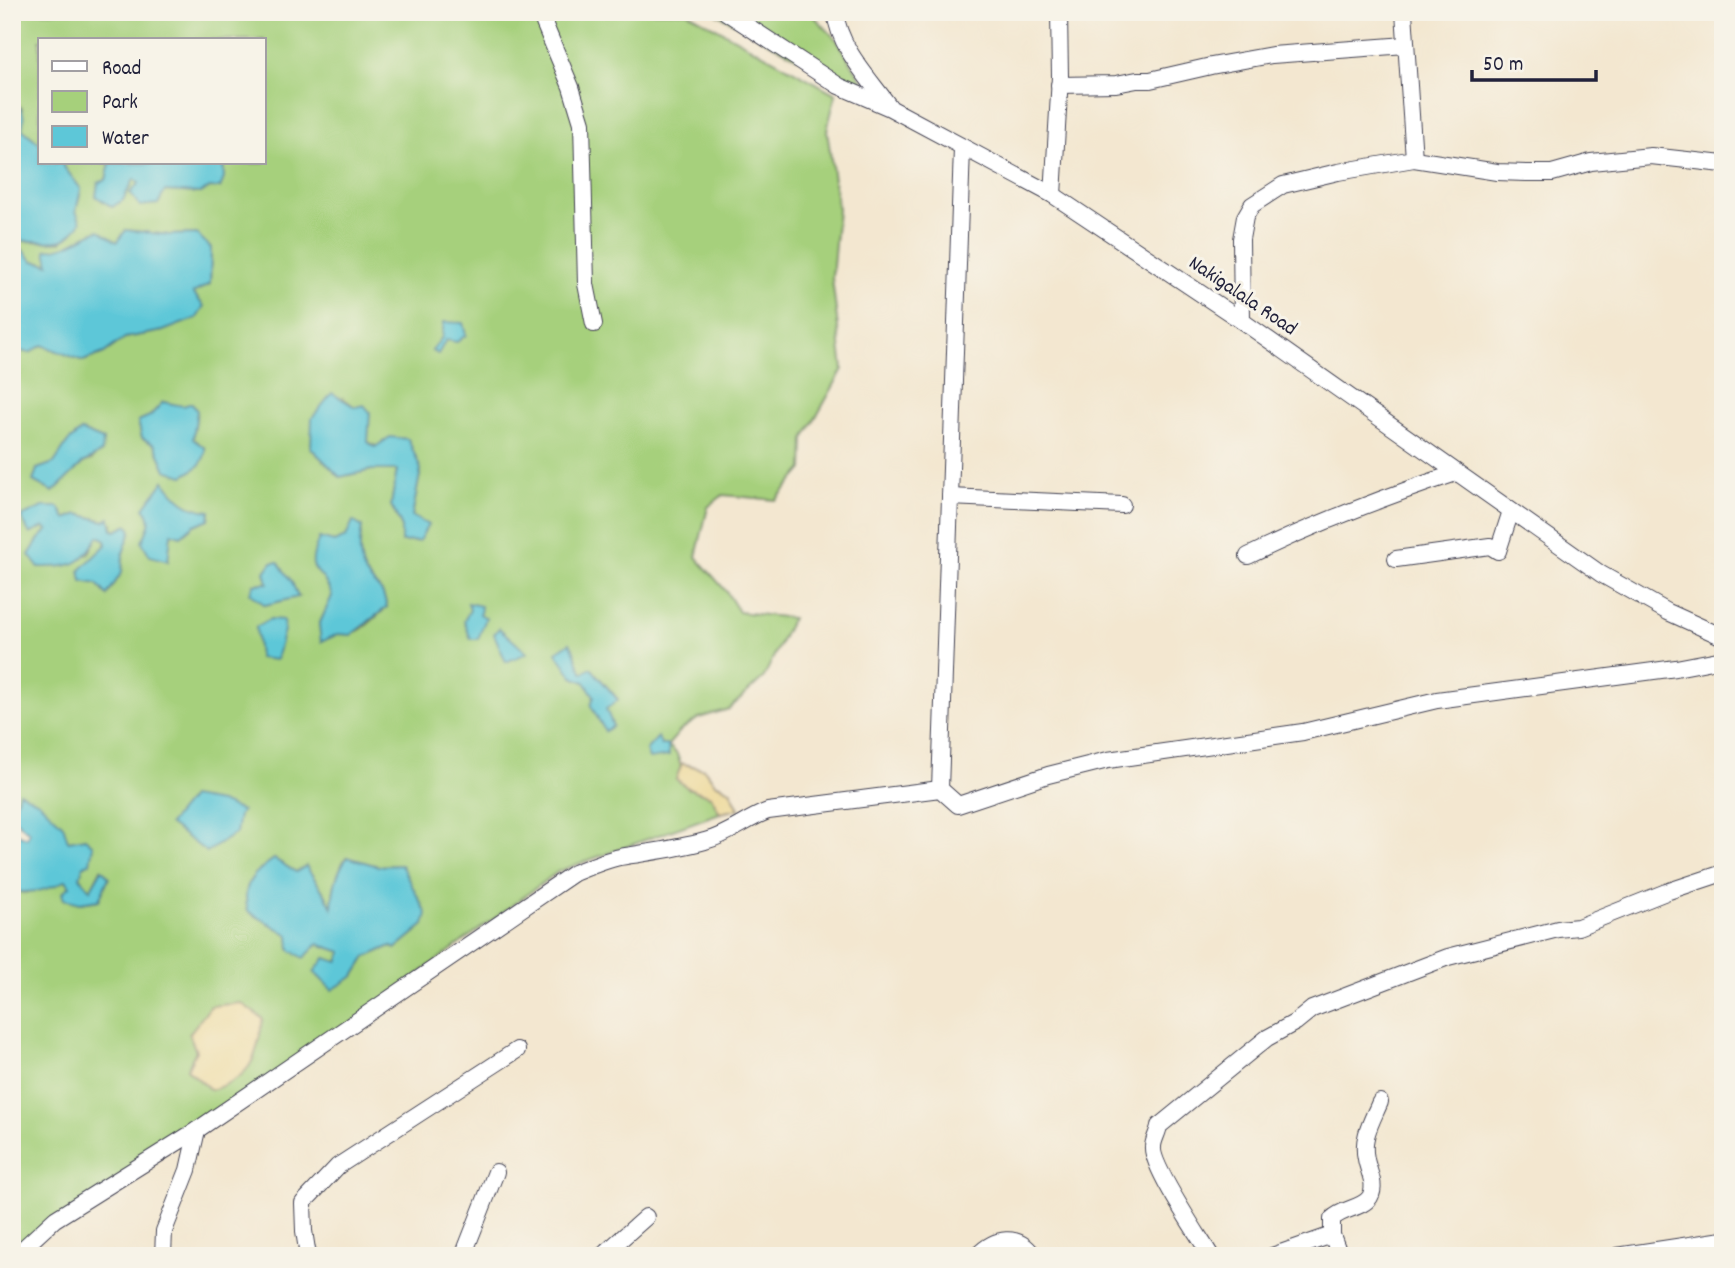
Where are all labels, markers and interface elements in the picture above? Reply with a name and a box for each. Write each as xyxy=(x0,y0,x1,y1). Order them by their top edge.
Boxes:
legend xyxy=(38,38,266,164)
scale bar xyxy=(1472,38,1597,82)
text: 50 m xyxy=(1483,51,1523,81)
text: Road xyxy=(102,55,141,85)
text: Park xyxy=(102,89,138,119)
text: Water xyxy=(102,125,149,155)
street label: Nakigalala Road xyxy=(1182,249,1302,345)

